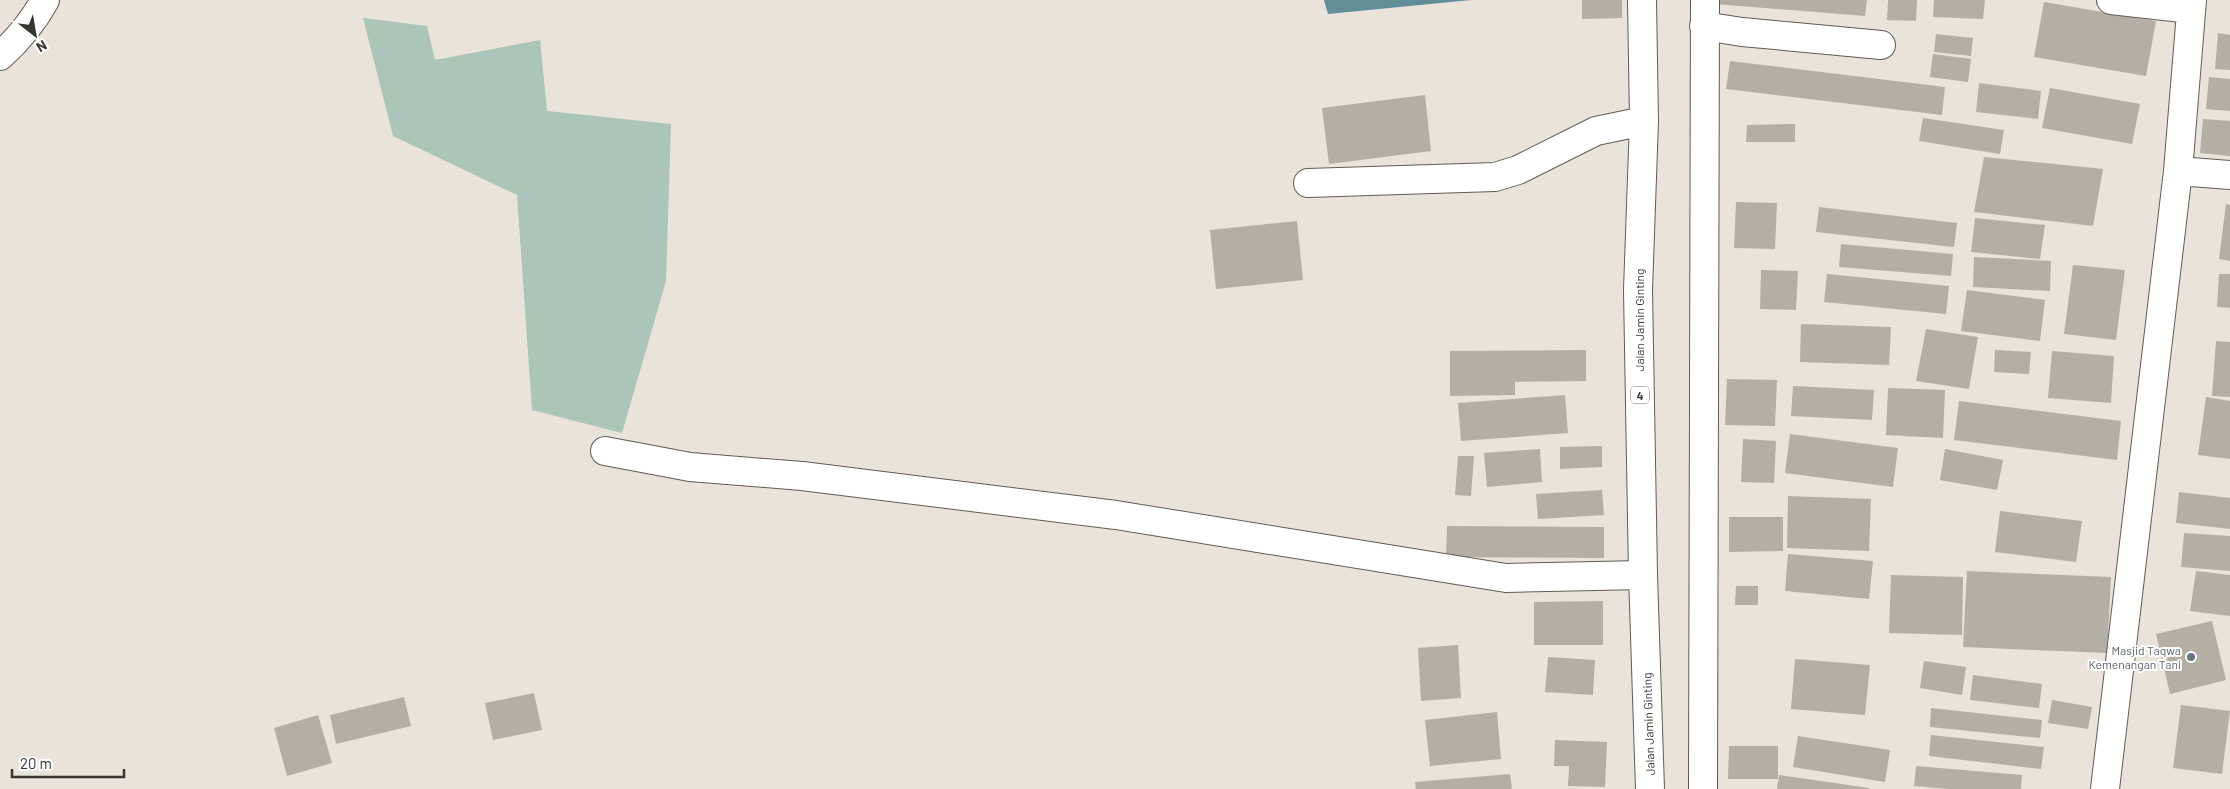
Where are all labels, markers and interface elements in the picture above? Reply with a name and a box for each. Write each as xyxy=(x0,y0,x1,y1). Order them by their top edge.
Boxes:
north arrow xyxy=(10,10,60,60)
text: N xyxy=(34,37,50,56)
street label: Jalan Jamin Ginting xyxy=(1632,269,1646,371)
road number: 4 xyxy=(1631,386,1649,404)
place label: Masjid Taqwa Kemenangan Tani xyxy=(2088,643,2181,671)
marker: Masjid Taqwa Kemenangan Tani xyxy=(2185,651,2197,663)
street label: Jalan Jamin Ginting xyxy=(1639,672,1657,776)
scale bar xyxy=(12,746,125,778)
text: 20 m xyxy=(20,754,52,772)

